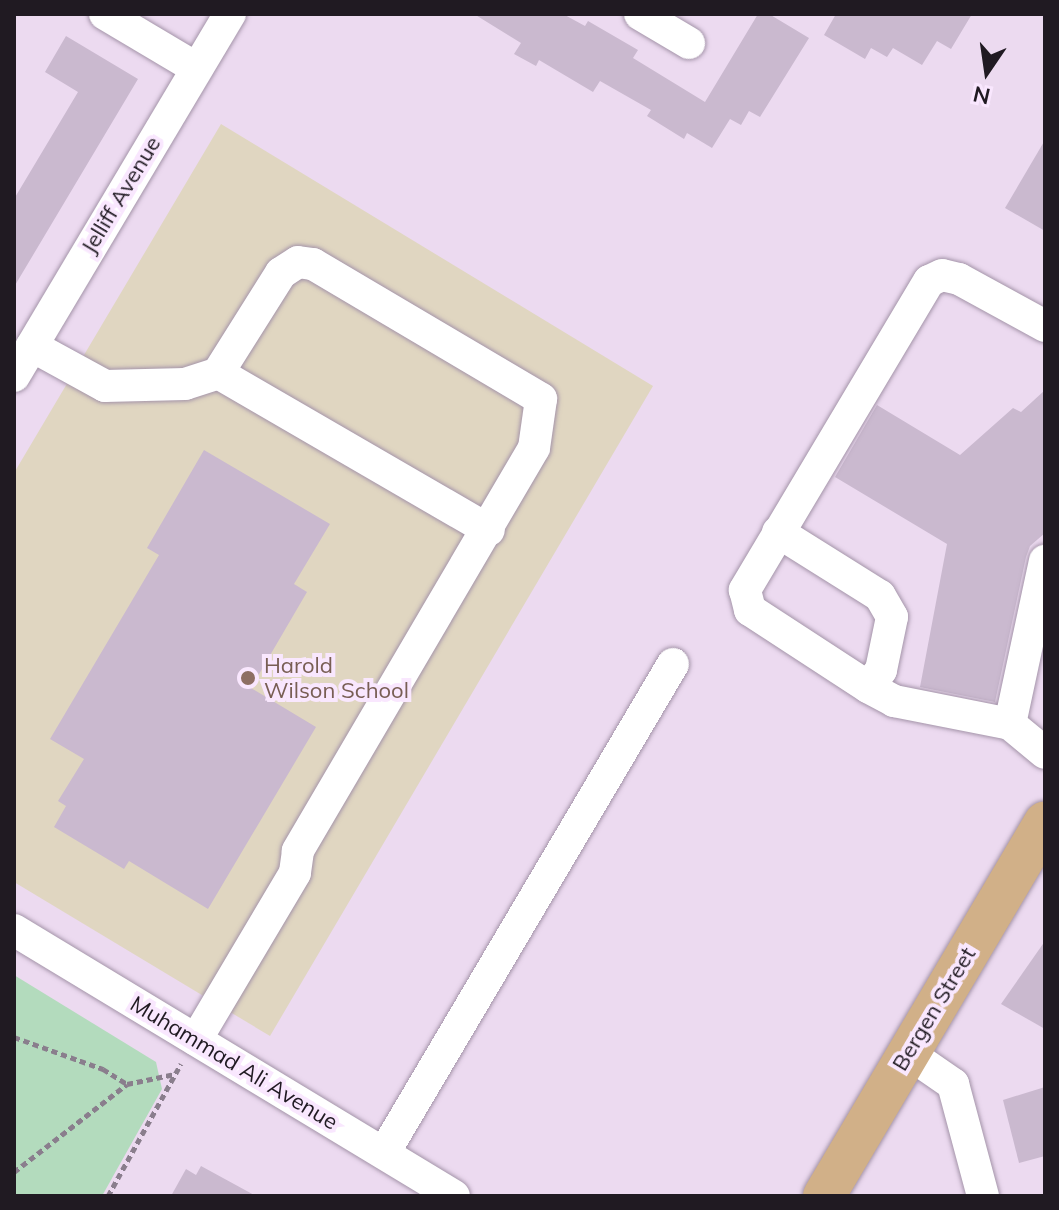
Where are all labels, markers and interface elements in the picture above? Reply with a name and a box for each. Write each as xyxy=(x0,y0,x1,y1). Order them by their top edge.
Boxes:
north arrow xyxy=(947,32,1027,112)
text: N xyxy=(970,80,993,111)
street label: Jelliff Avenue xyxy=(76,132,166,258)
place label: Harold Wilson School xyxy=(264,652,409,704)
marker: Harold Wilson School xyxy=(239,669,257,687)
street label: Bergen Street xyxy=(887,942,981,1076)
street label: Muhammad Ali Avenue xyxy=(125,991,343,1135)

